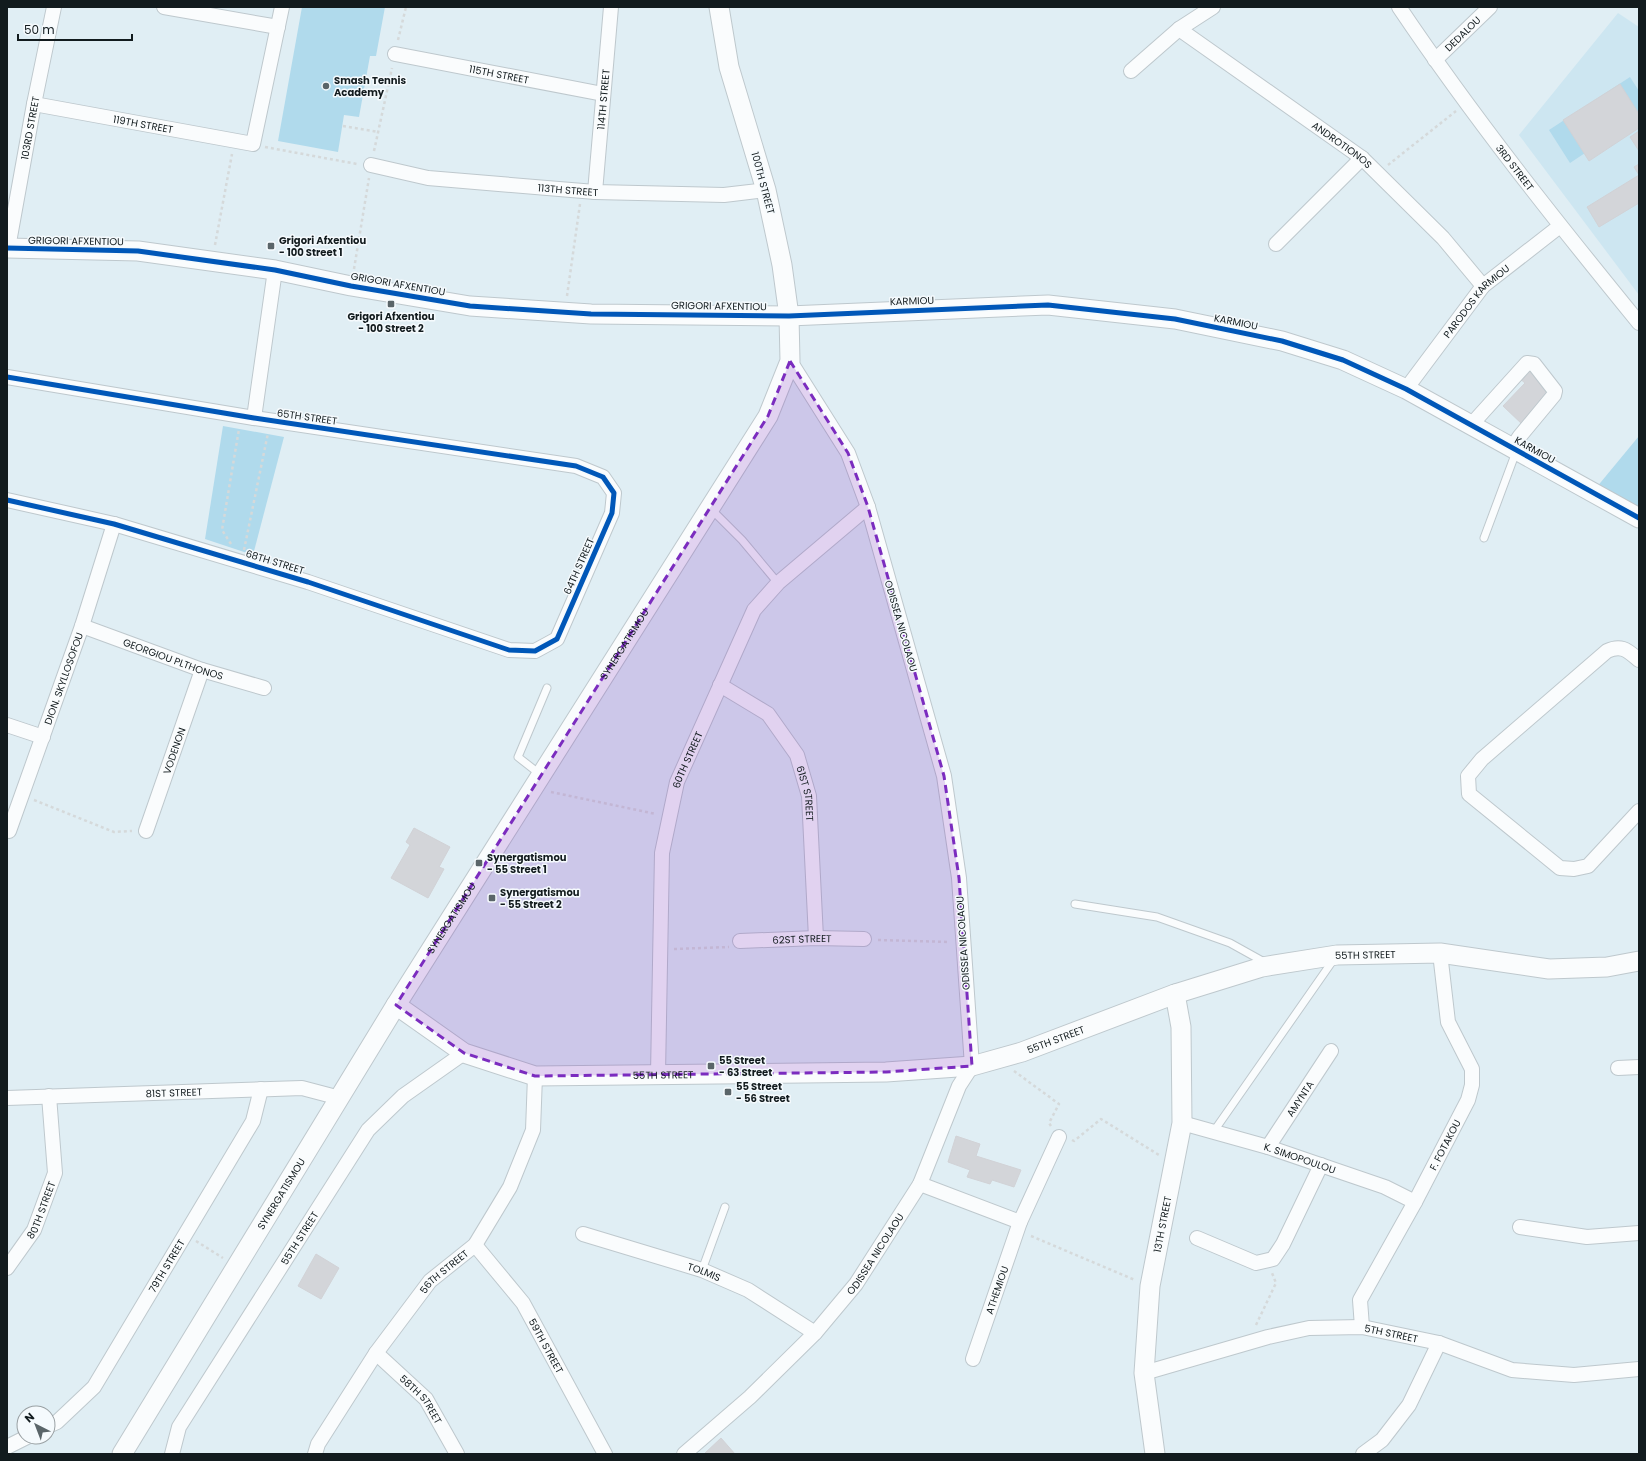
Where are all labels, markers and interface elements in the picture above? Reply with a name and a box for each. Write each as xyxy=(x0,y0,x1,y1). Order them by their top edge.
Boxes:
street label: DEDALOU xyxy=(1441,13,1484,55)
scale bar xyxy=(18,16,132,42)
text: 50 m xyxy=(24,21,55,38)
street label: 115TH STREET xyxy=(468,61,531,87)
street label: 114TH STREET xyxy=(593,68,613,130)
place label: Smash Tennis Academy xyxy=(334,73,406,100)
marker: Smash Tennis Academy xyxy=(321,81,331,91)
street label: 103RD STREET xyxy=(17,94,43,161)
street label: 119TH STREET xyxy=(112,111,175,137)
street label: ANDROTIONOS xyxy=(1309,118,1376,172)
street label: 3RD STREET xyxy=(1492,141,1538,194)
street label: 100TH STREET xyxy=(747,150,779,216)
street label: 113TH STREET xyxy=(537,180,599,200)
street label: GRIGORI AFXENTIOU xyxy=(28,233,124,249)
place label: Grigori Afxentiou - 100 Street 1 xyxy=(279,233,366,260)
marker: Grigori Afxentiou - 100 Street 1 xyxy=(266,241,276,251)
street label: PARODOS KARMIOU xyxy=(1439,261,1513,341)
street label: GRIGORI AFXENTIOU xyxy=(350,268,446,300)
street label: KARMIOU xyxy=(890,293,934,309)
street label: GRIGORI AFXENTIOU xyxy=(671,298,767,314)
marker: Grigori Afxentiou - 100 Street 2 xyxy=(386,299,396,309)
place label: Grigori Afxentiou - 100 Street 2 xyxy=(347,309,435,336)
street label: KARMIOU xyxy=(1213,310,1259,334)
street label: 65TH STREET xyxy=(276,405,339,429)
street label: KARMIOU xyxy=(1512,433,1558,467)
street label: 64TH STREET xyxy=(560,535,598,597)
street label: 68TH STREET xyxy=(244,546,307,578)
street label: ODISSEA NICOLAOU xyxy=(881,579,921,673)
street label: SYNERGATISMOU xyxy=(596,606,652,682)
street label: DION. SKYLLOSOFOU xyxy=(40,630,87,727)
street label: GEORGIOU PLTHONOS xyxy=(121,634,225,683)
street label: VODENON xyxy=(159,725,189,776)
street label: 60TH STREET xyxy=(668,728,706,789)
street label: 61ST STREET xyxy=(793,764,818,822)
place label: Synergatismou - 55 Street 1 xyxy=(487,850,567,877)
marker: Synergatismou - 55 Street 1 xyxy=(474,858,484,868)
street label: SYNERGATISMOU xyxy=(423,879,479,956)
place label: Synergatismou - 55 Street 2 xyxy=(500,885,580,912)
marker: Synergatismou - 55 Street 2 xyxy=(487,893,497,903)
street label: ODISSEA NICOLAOU xyxy=(952,895,974,991)
street label: 62ST STREET xyxy=(772,930,832,947)
street label: 55TH STREET xyxy=(1335,946,1396,963)
street label: 55TH STREET xyxy=(1025,1021,1087,1057)
place label: 55 Street - 63 Street xyxy=(719,1053,772,1080)
marker: 55 Street - 63 Street xyxy=(706,1061,716,1071)
street label: 55TH STREET xyxy=(633,1067,694,1082)
street label: AMYNTA xyxy=(1282,1077,1317,1120)
place label: 55 Street - 56 Street xyxy=(736,1079,790,1106)
street label: 81ST STREET xyxy=(145,1084,203,1101)
marker: 55 Street - 56 Street xyxy=(723,1087,733,1097)
street label: F. FOTAKOU xyxy=(1425,1117,1464,1173)
street label: K. SIMOPOULOU xyxy=(1262,1139,1338,1177)
street label: SYNERGATISMOU xyxy=(253,1155,309,1232)
street label: 80TH STREET xyxy=(23,1178,59,1242)
street label: 13TH STREET xyxy=(1149,1194,1175,1254)
street label: 55TH STREET xyxy=(277,1208,322,1268)
street label: ODISSEA NICOLAOU xyxy=(843,1210,907,1298)
street label: 79TH STREET xyxy=(145,1236,189,1295)
street label: 56TH STREET xyxy=(416,1245,472,1296)
street label: TOLMIS xyxy=(686,1259,723,1285)
street label: ATHEMIOU xyxy=(981,1264,1012,1316)
street label: 59TH STREET xyxy=(525,1316,568,1377)
street label: 5TH STREET xyxy=(1363,1320,1420,1346)
street label: 58TH STREET xyxy=(396,1371,446,1427)
north arrow xyxy=(16,1405,56,1445)
text: N xyxy=(21,1409,38,1426)

